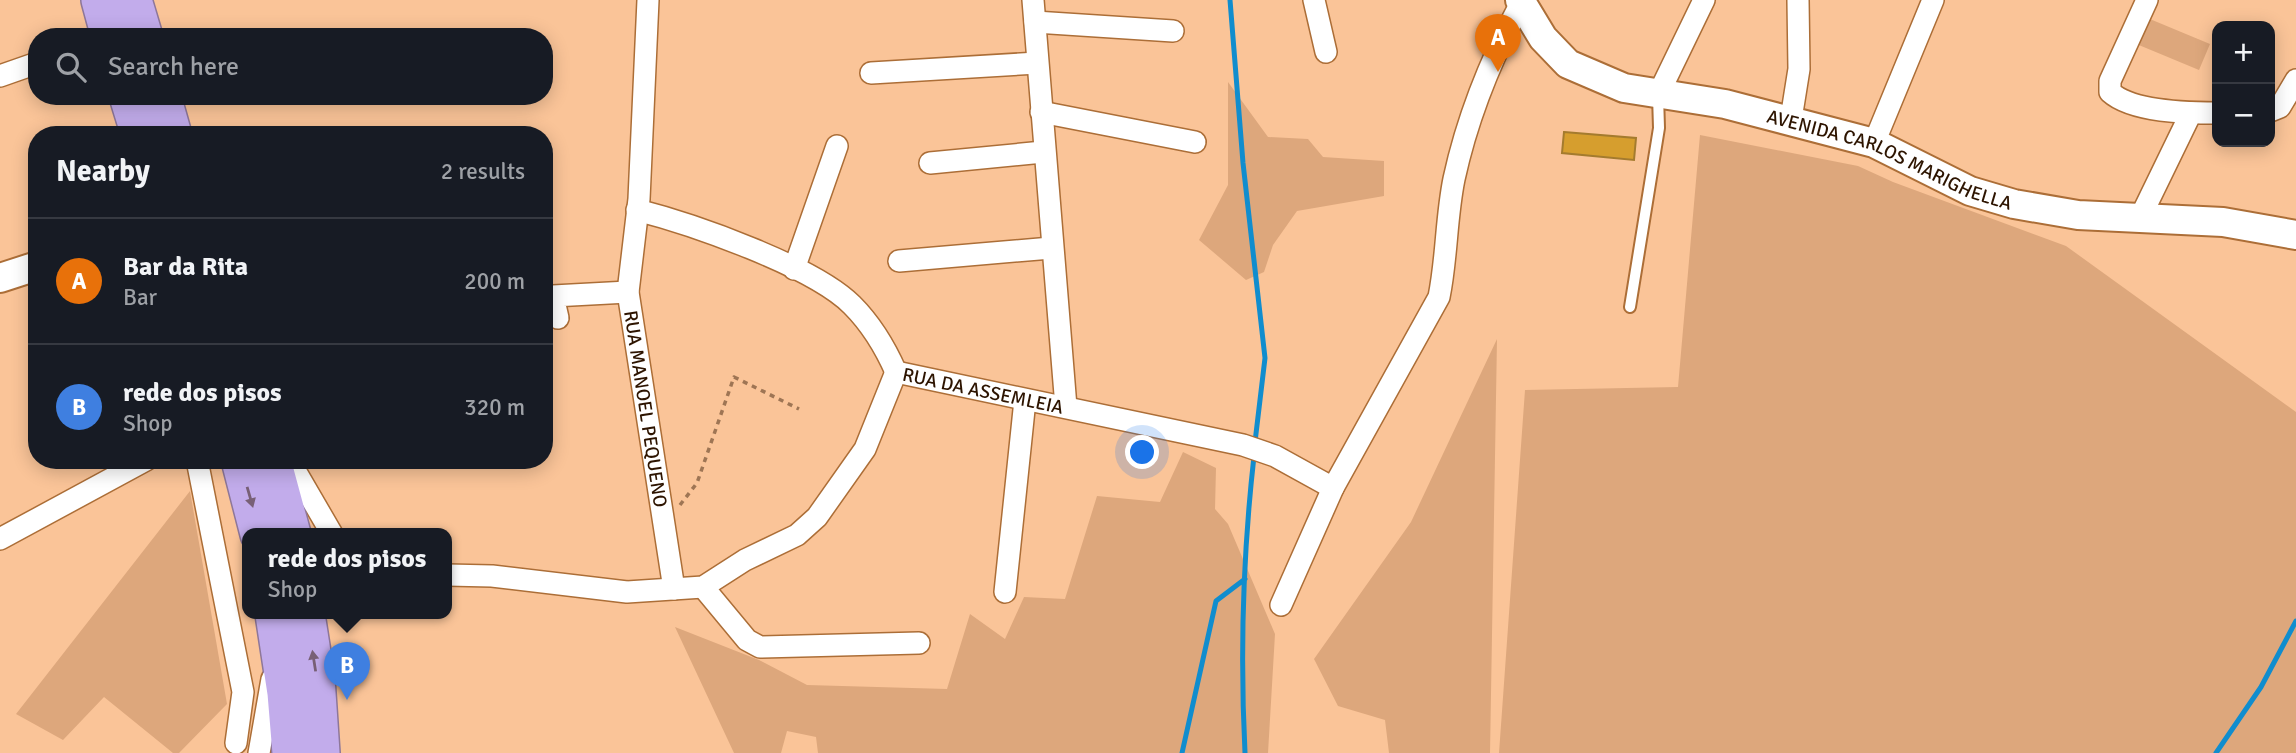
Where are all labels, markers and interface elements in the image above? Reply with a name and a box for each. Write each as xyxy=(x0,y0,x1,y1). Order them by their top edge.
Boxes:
pin: A xyxy=(1475,14,1521,72)
map controls xyxy=(2212,21,2275,147)
button: + xyxy=(2212,21,2275,84)
search box xyxy=(28,28,553,105)
icon: search xyxy=(52,48,90,86)
text: Search here xyxy=(108,51,239,83)
button: − xyxy=(2212,84,2275,147)
street label: AVENIDA CARLOS MARIGHELLA xyxy=(1764,104,2015,216)
text: Nearby xyxy=(56,153,150,190)
text: 2 results xyxy=(441,157,525,186)
text: Bar da Rita xyxy=(123,251,248,283)
text: A xyxy=(72,267,86,296)
text: 200 m xyxy=(464,267,525,296)
text: Bar xyxy=(123,283,157,312)
street label: RUA MANOEL PEQUENO xyxy=(618,309,672,509)
street label: RUA DA ASSEMLEIA xyxy=(900,363,1066,420)
text: rede dos pisos xyxy=(123,377,282,409)
text: B xyxy=(72,393,86,422)
text: 320 m xyxy=(464,393,525,422)
text: Shop xyxy=(123,409,172,438)
your location xyxy=(1125,435,1159,469)
one-way arrow xyxy=(245,486,256,508)
popup xyxy=(242,528,452,619)
text: rede dos pisos xyxy=(268,543,426,575)
text: Shop xyxy=(268,575,317,604)
pin: B xyxy=(324,642,370,700)
one-way arrow xyxy=(308,650,319,672)

